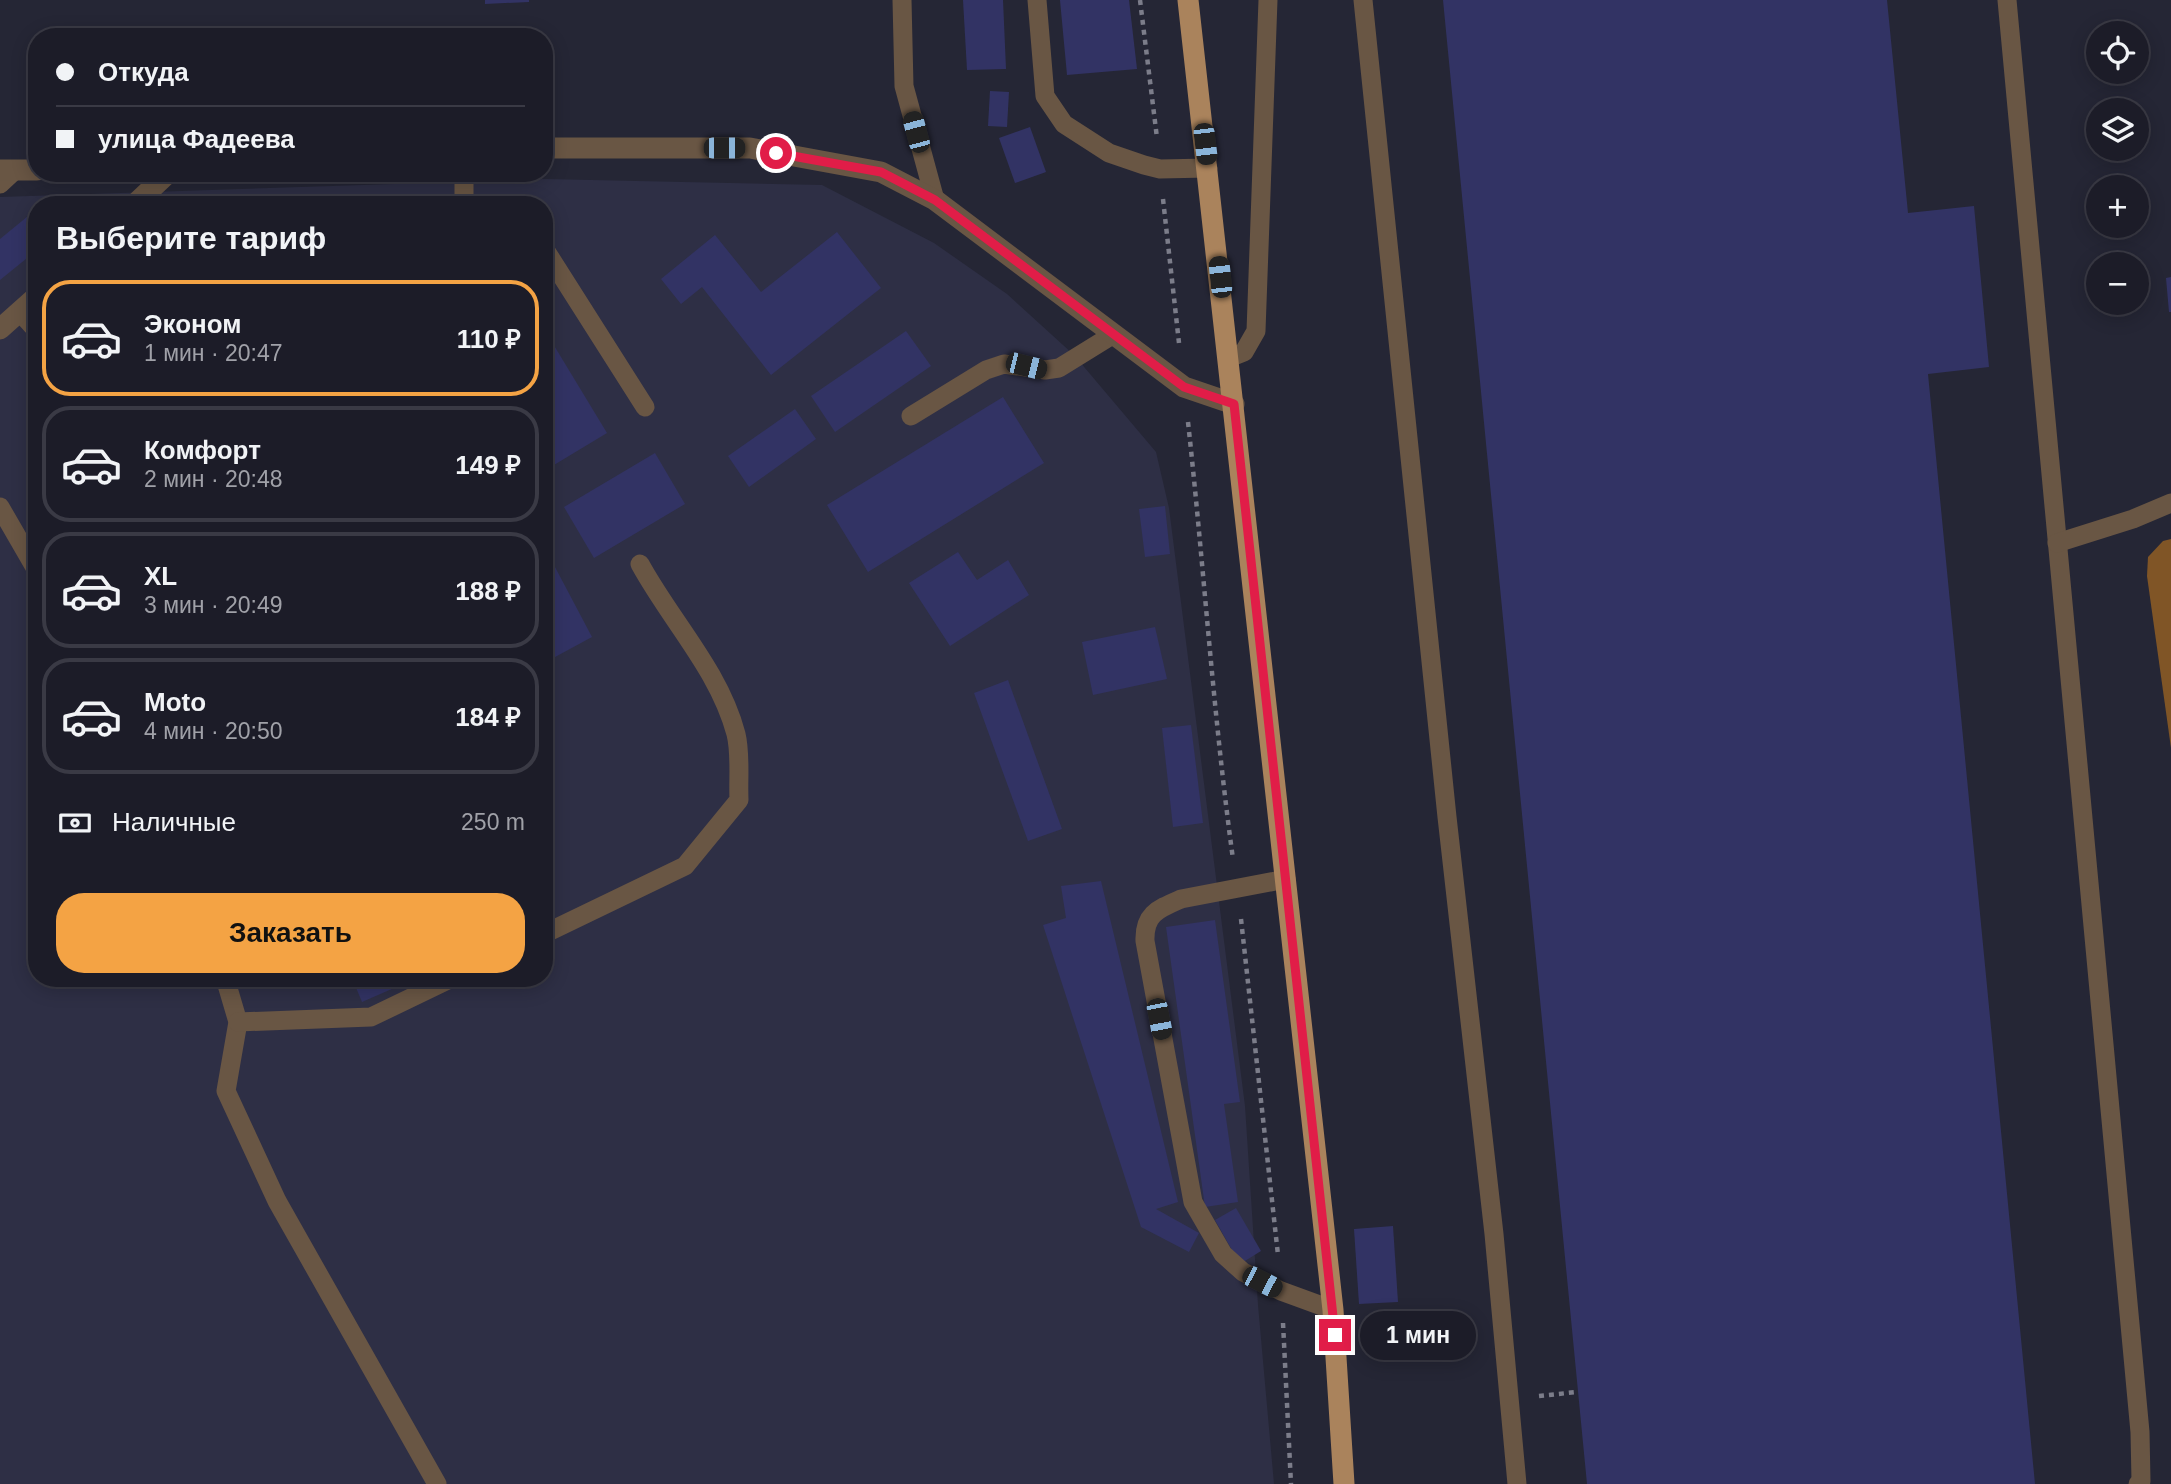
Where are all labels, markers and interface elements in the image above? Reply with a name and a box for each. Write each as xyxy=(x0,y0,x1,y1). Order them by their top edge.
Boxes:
map controls xyxy=(2086,21,2149,315)
button: locate xyxy=(2086,21,2149,84)
text: Откуда xyxy=(98,57,189,87)
button: layers xyxy=(2086,98,2149,161)
car xyxy=(901,109,932,155)
car xyxy=(1193,122,1218,166)
text: улица Фадеева xyxy=(98,124,295,154)
route start xyxy=(760,137,792,169)
car xyxy=(704,138,746,159)
button: + xyxy=(2086,175,2149,238)
text: Выберите тариф xyxy=(56,220,326,256)
button: − xyxy=(2086,252,2149,315)
car xyxy=(1208,255,1233,299)
icon: car xyxy=(60,307,123,370)
text: Эконом xyxy=(144,309,242,339)
text: 110 ₽ xyxy=(457,324,521,354)
text: 1 мин · 20:47 xyxy=(144,340,283,366)
car xyxy=(1004,351,1049,381)
icon: car xyxy=(60,433,123,496)
text: Комфорт xyxy=(144,435,261,465)
text: 149 ₽ xyxy=(455,450,521,480)
text: 2 мин · 20:48 xyxy=(144,466,283,492)
icon: car xyxy=(60,559,123,622)
text: XL xyxy=(144,561,177,591)
text: 188 ₽ xyxy=(455,576,521,606)
text: 3 мин · 20:49 xyxy=(144,592,283,618)
icon: car xyxy=(60,685,123,748)
text: Moto xyxy=(144,687,206,717)
text: 184 ₽ xyxy=(455,702,521,732)
text: 4 мин · 20:50 xyxy=(144,718,283,744)
icon: cash xyxy=(56,804,94,842)
text: Наличные xyxy=(112,807,236,837)
text: 250 m xyxy=(461,809,525,835)
button: Заказать xyxy=(56,893,525,973)
car xyxy=(1145,996,1174,1042)
car xyxy=(1239,1263,1286,1301)
callout: 1 мин xyxy=(1360,1310,1475,1360)
route end xyxy=(1319,1319,1351,1351)
text: 1 мин xyxy=(1386,1322,1450,1348)

